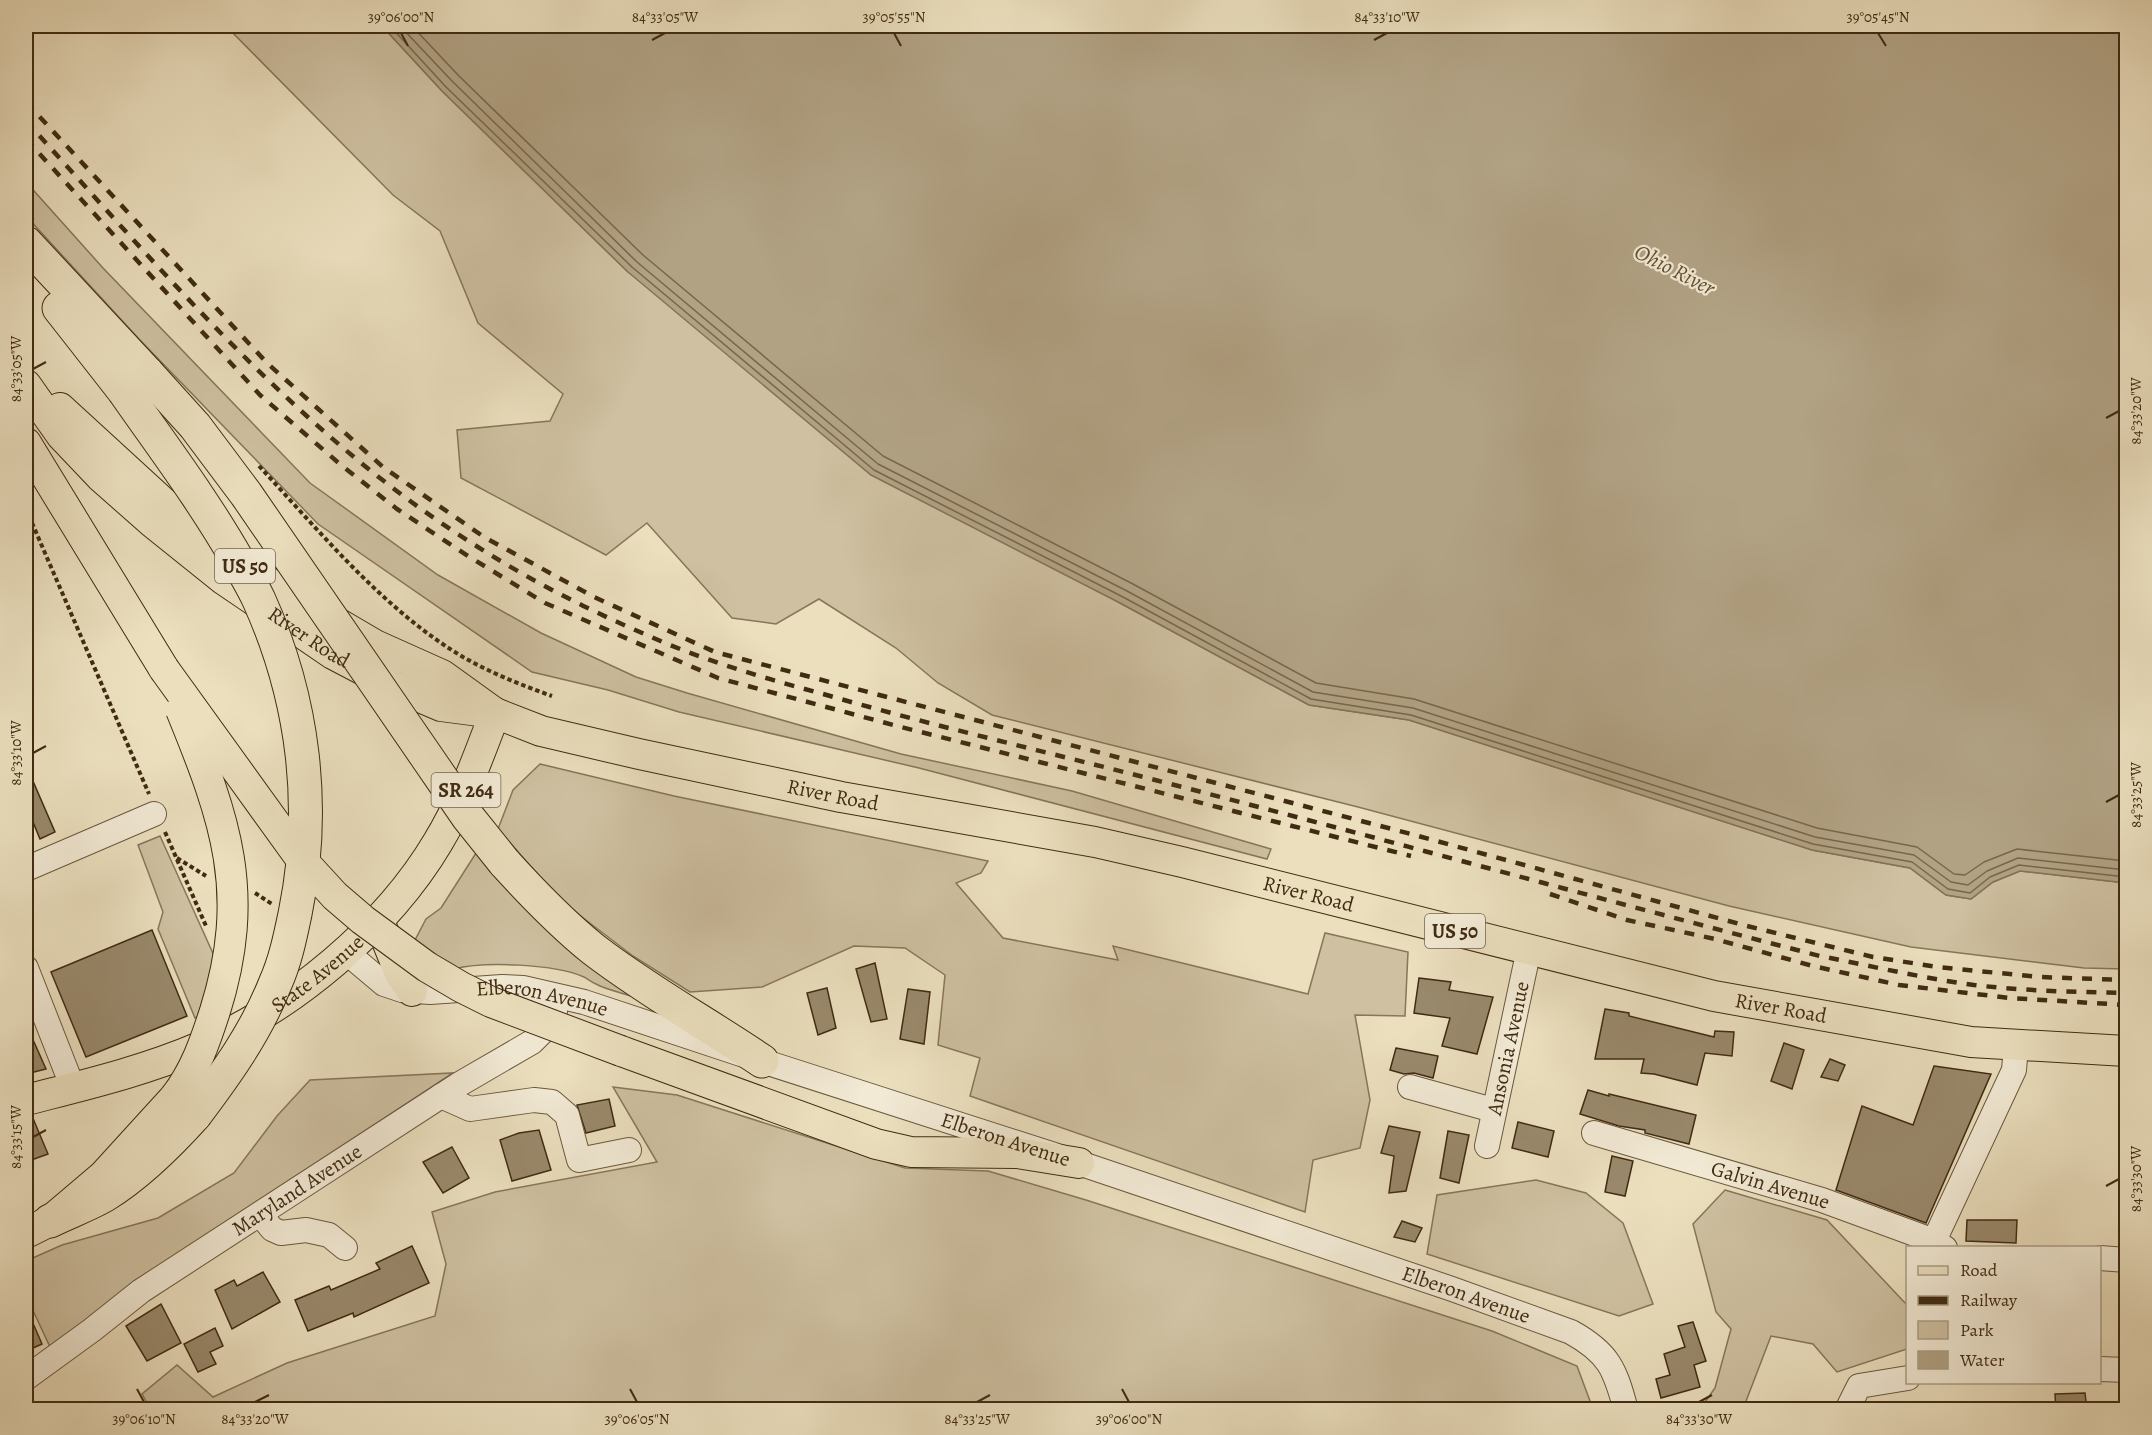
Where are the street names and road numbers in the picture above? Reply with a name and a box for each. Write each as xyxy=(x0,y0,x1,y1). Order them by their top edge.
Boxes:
road number: US 50 xyxy=(215,549,275,583)
street label: River Road xyxy=(263,600,355,675)
street label: River Road xyxy=(785,772,882,818)
road number: SR 264 xyxy=(432,773,500,807)
street label: River Road xyxy=(1260,869,1358,919)
road number: US 50 xyxy=(1425,914,1485,948)
street label: State Avenue xyxy=(266,928,370,1019)
street label: Elberon Avenue xyxy=(475,973,612,1023)
street label: Ansonia Avenue xyxy=(1480,979,1536,1119)
street label: River Road xyxy=(1733,986,1830,1030)
street label: Elberon Avenue xyxy=(937,1106,1074,1173)
street label: Maryland Avenue xyxy=(226,1137,367,1242)
street label: Galvin Avenue xyxy=(1708,1154,1834,1216)
street label: Elberon Avenue xyxy=(1398,1259,1534,1330)

